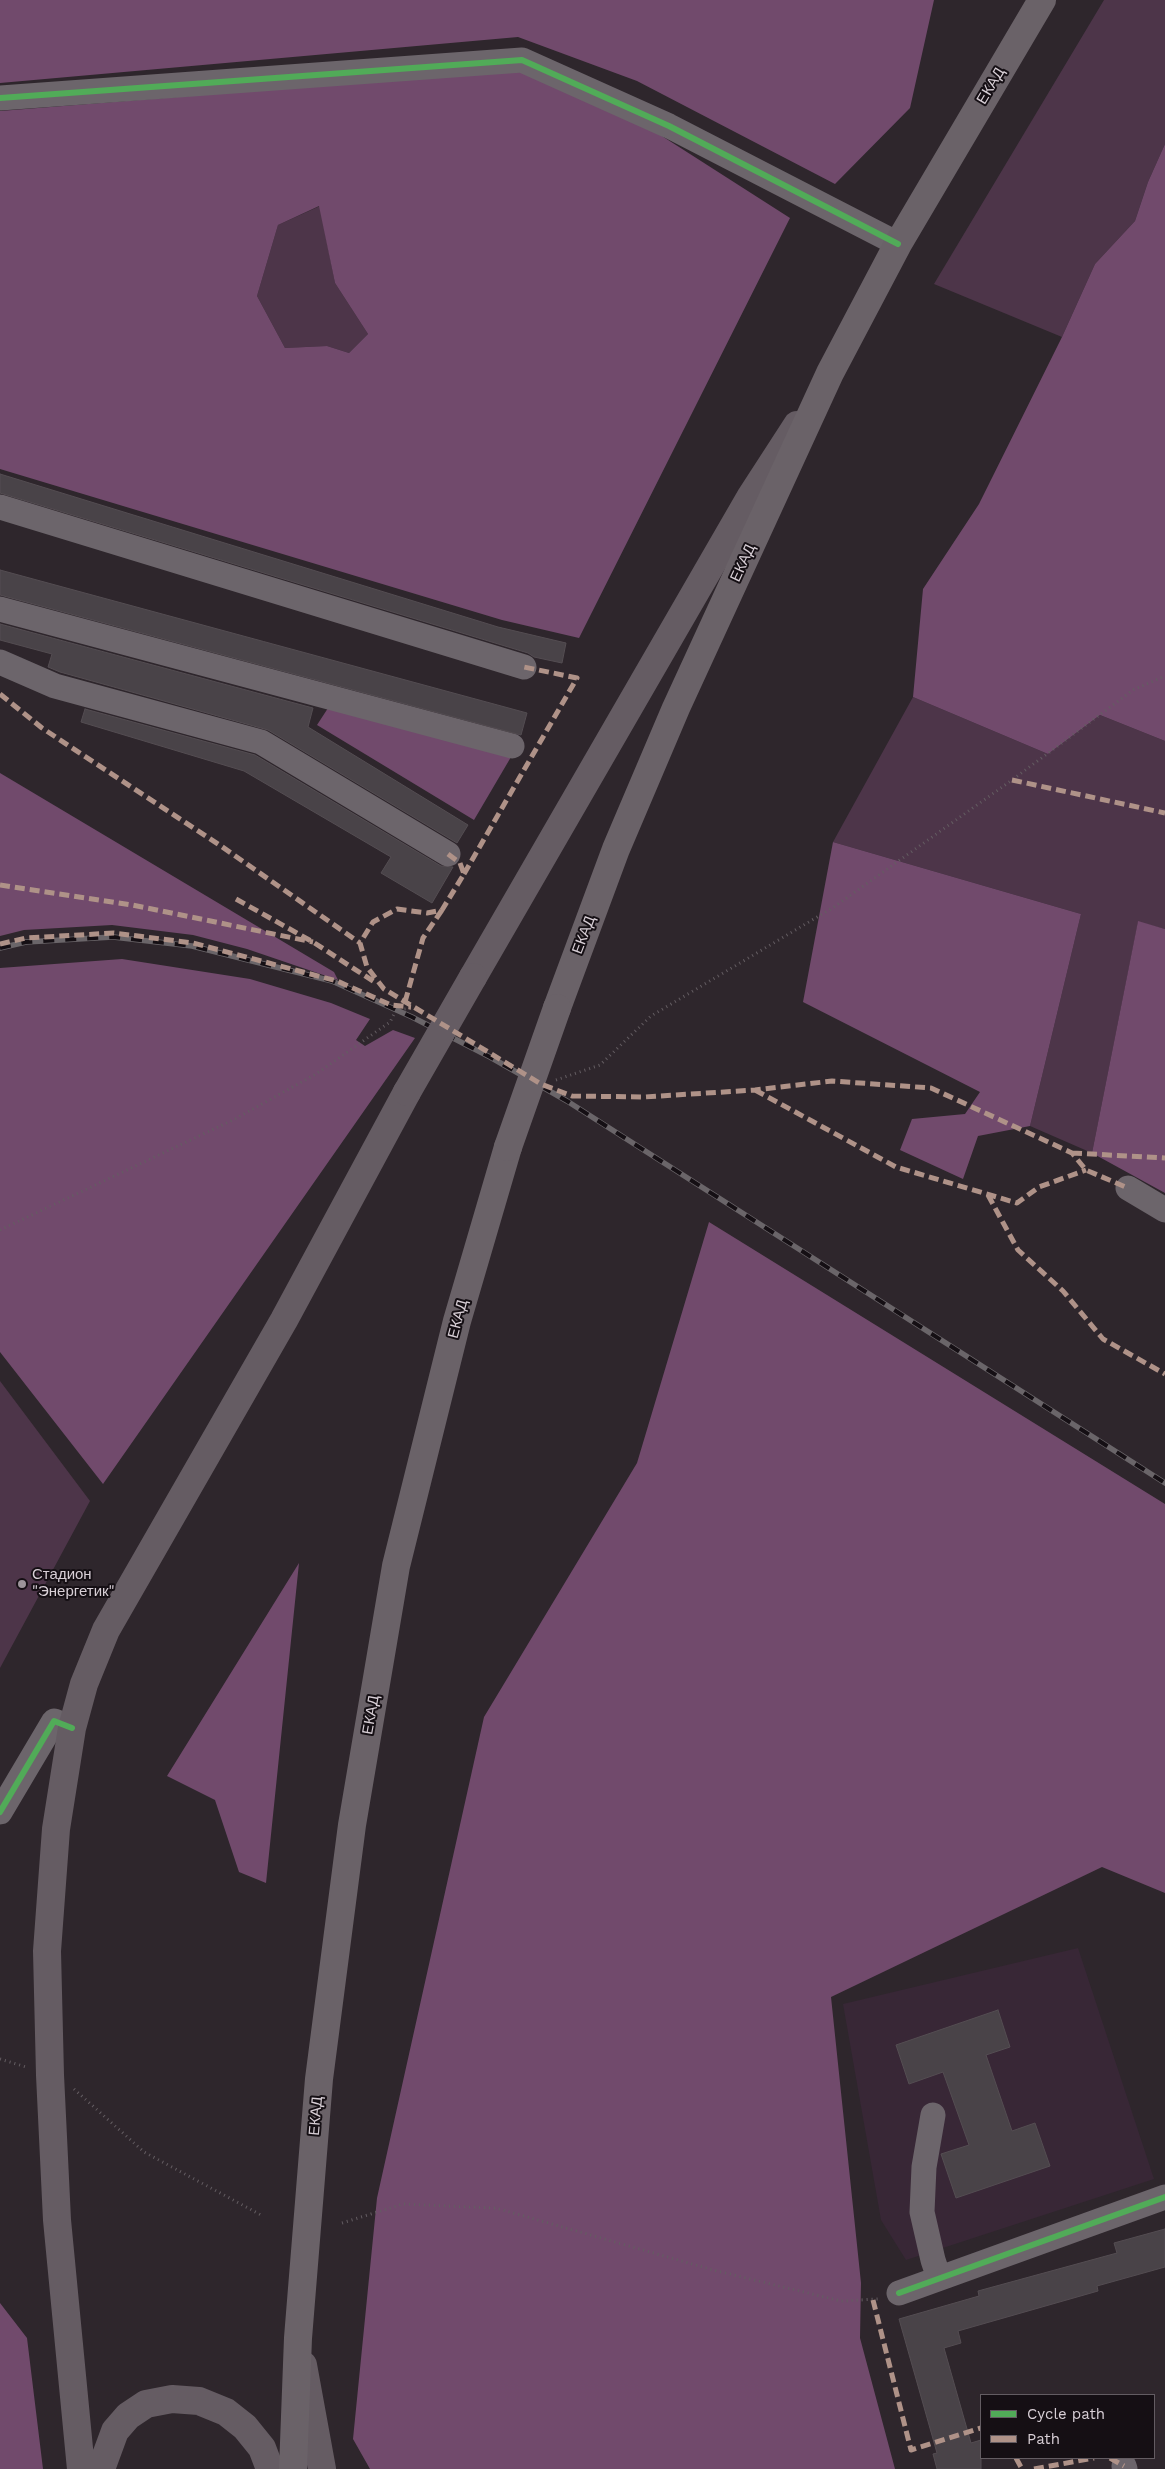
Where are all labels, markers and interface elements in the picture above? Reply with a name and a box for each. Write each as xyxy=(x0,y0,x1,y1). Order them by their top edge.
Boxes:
street label: ЕКАД xyxy=(973,64,1009,108)
street label: ЕКАД xyxy=(727,541,759,585)
street label: ЕКАД xyxy=(569,913,599,957)
street label: ЕКАД xyxy=(444,1298,472,1340)
place label: Стадион "Энергетик" xyxy=(32,1566,115,1601)
marker: Стадион "Энергетик" xyxy=(16,1578,28,1590)
street label: ЕКАД xyxy=(359,1694,383,1736)
street label: ЕКАД xyxy=(305,2096,327,2136)
legend xyxy=(980,2394,1155,2459)
text: Cycle path xyxy=(1027,2405,1105,2423)
text: Path xyxy=(1027,2430,1060,2448)

